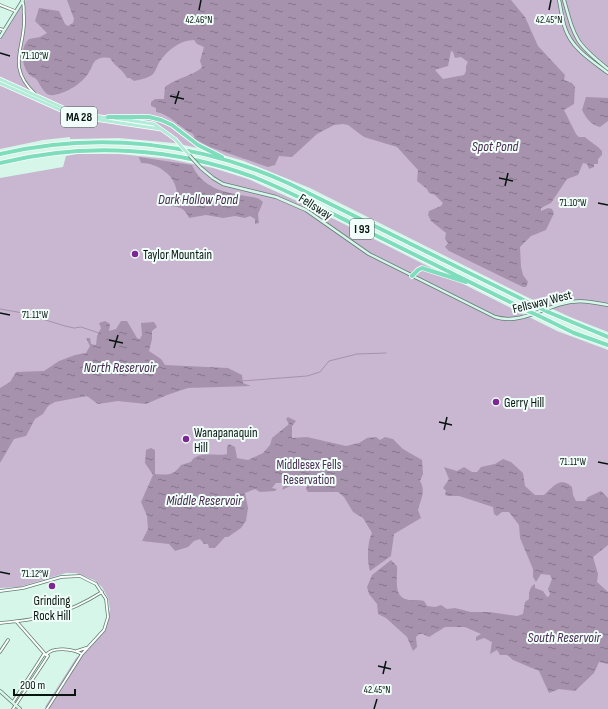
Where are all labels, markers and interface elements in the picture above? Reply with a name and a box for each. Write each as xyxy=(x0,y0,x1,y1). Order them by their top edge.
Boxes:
text: 42.46°N xyxy=(186,14,212,26)
text: 42.45°N xyxy=(536,14,562,26)
text: 71.10°W xyxy=(21,50,49,62)
road number: MA 28 xyxy=(61,107,97,127)
water label: Spot Pond xyxy=(472,138,520,155)
street label: Fellsway xyxy=(296,190,335,223)
water label: Dark Hollow Pond xyxy=(158,191,239,208)
text: 71.10°W xyxy=(559,197,587,209)
road number: I 93 xyxy=(350,219,374,239)
place label: Taylor Mountain xyxy=(143,247,212,263)
marker: Taylor Mountain xyxy=(130,249,140,259)
street label: Fellsway West xyxy=(511,287,574,317)
text: 71.11°W xyxy=(22,309,48,321)
water label: North Reservoir xyxy=(84,359,157,376)
place label: Gerry Hill xyxy=(504,395,544,411)
marker: Gerry Hill xyxy=(491,397,501,407)
place label: Wanapanaquin Hill xyxy=(194,425,257,456)
marker: Wanapanaquin Hill xyxy=(181,434,191,444)
text: 71.11°W xyxy=(560,456,586,468)
park label: Middlesex Fells Reservation xyxy=(277,457,342,488)
water label: Middle Reservoir xyxy=(166,492,243,509)
text: 71.12°W xyxy=(21,568,49,580)
marker: Grinding Rock Hill xyxy=(47,581,57,591)
place label: Grinding Rock Hill xyxy=(33,593,71,624)
water label: South Reservoir xyxy=(528,629,602,646)
scale bar xyxy=(14,671,75,697)
text: 200 m xyxy=(20,678,46,693)
text: 42.45°N xyxy=(364,684,390,696)

